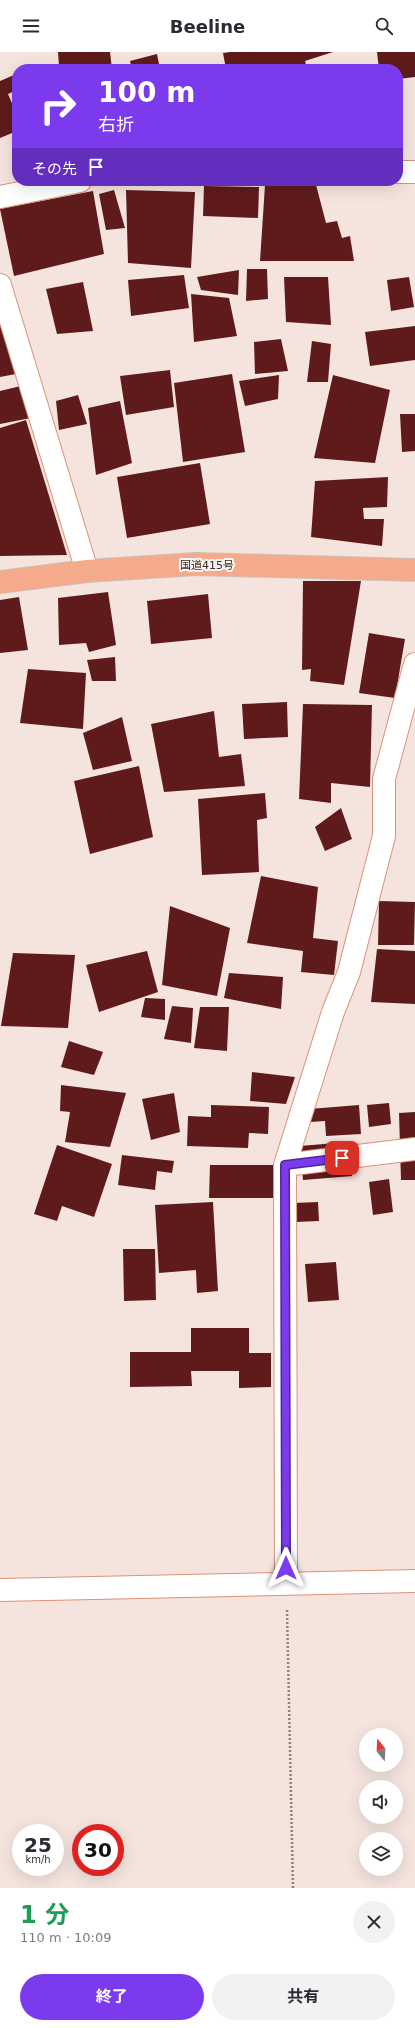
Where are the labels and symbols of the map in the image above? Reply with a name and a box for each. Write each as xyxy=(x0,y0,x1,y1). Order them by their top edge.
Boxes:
street label: 国道415号 xyxy=(180,559,234,572)
pin xyxy=(325,1141,359,1175)
position arrow xyxy=(265,1547,307,1589)
north arrow xyxy=(359,1728,403,1772)
speed limit sign: 30 xyxy=(72,1824,124,1876)

